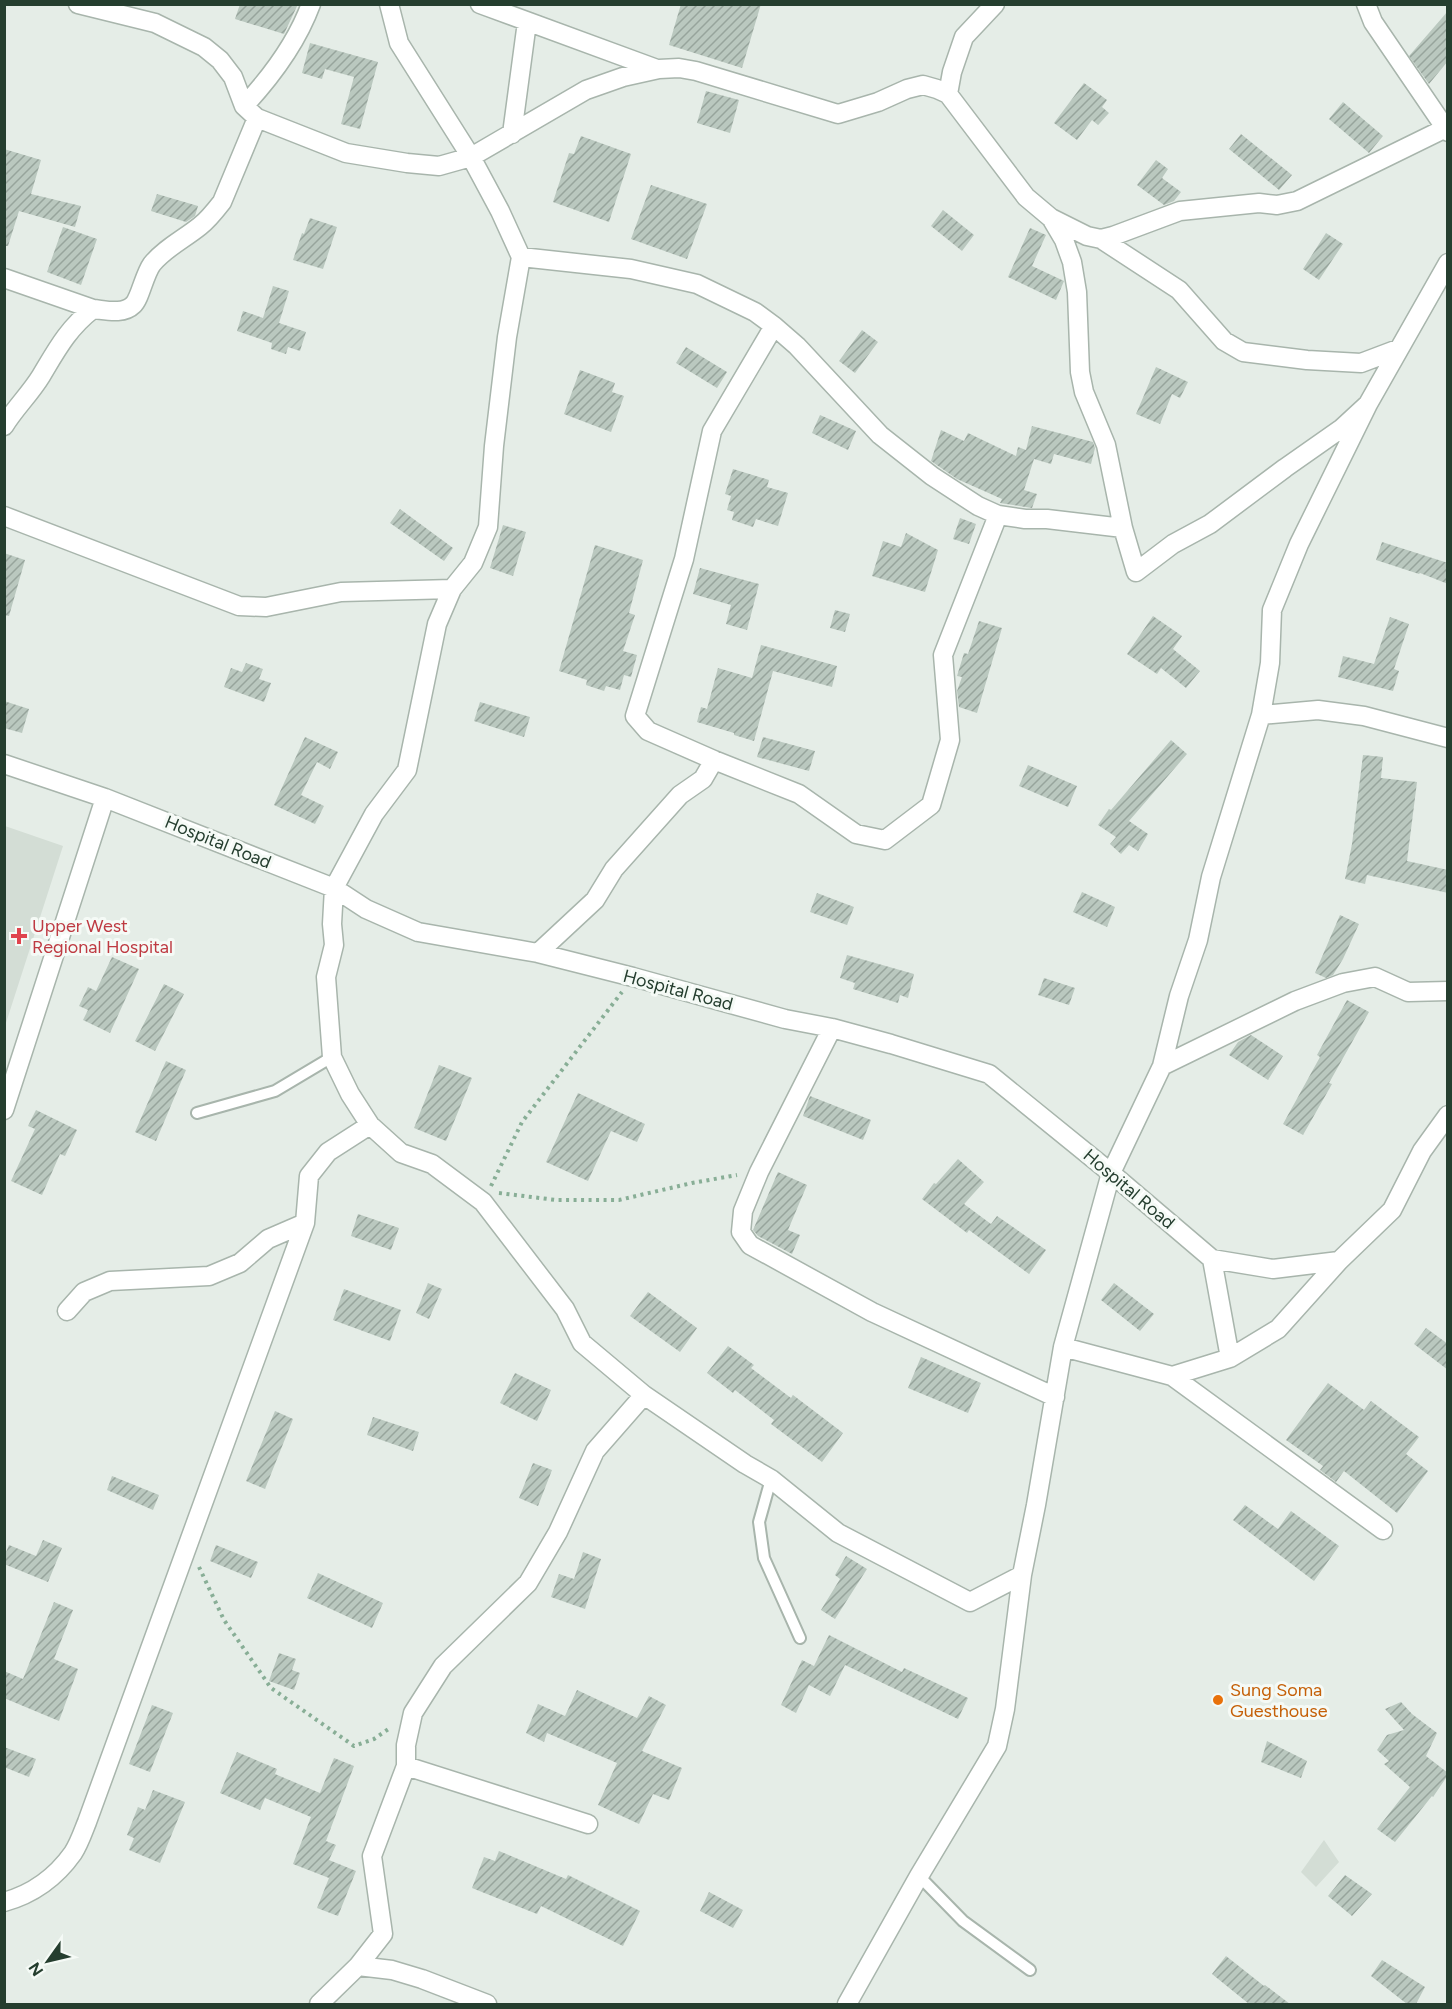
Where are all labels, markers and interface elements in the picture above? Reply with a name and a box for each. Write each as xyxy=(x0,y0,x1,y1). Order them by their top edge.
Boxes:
street label: Hospital Road xyxy=(162,811,274,873)
place label: Upper West Regional Hospital xyxy=(32,915,173,958)
marker: Upper West Regional Hospital xyxy=(10,927,28,945)
street label: Hospital Road xyxy=(621,965,735,1015)
street label: Hospital Road xyxy=(1079,1144,1179,1234)
place label: Sung Soma Guesthouse xyxy=(1230,1679,1328,1722)
marker: Sung Soma Guesthouse xyxy=(1211,1693,1225,1707)
north arrow xyxy=(18,1931,78,1991)
text: N xyxy=(25,1959,47,1980)

